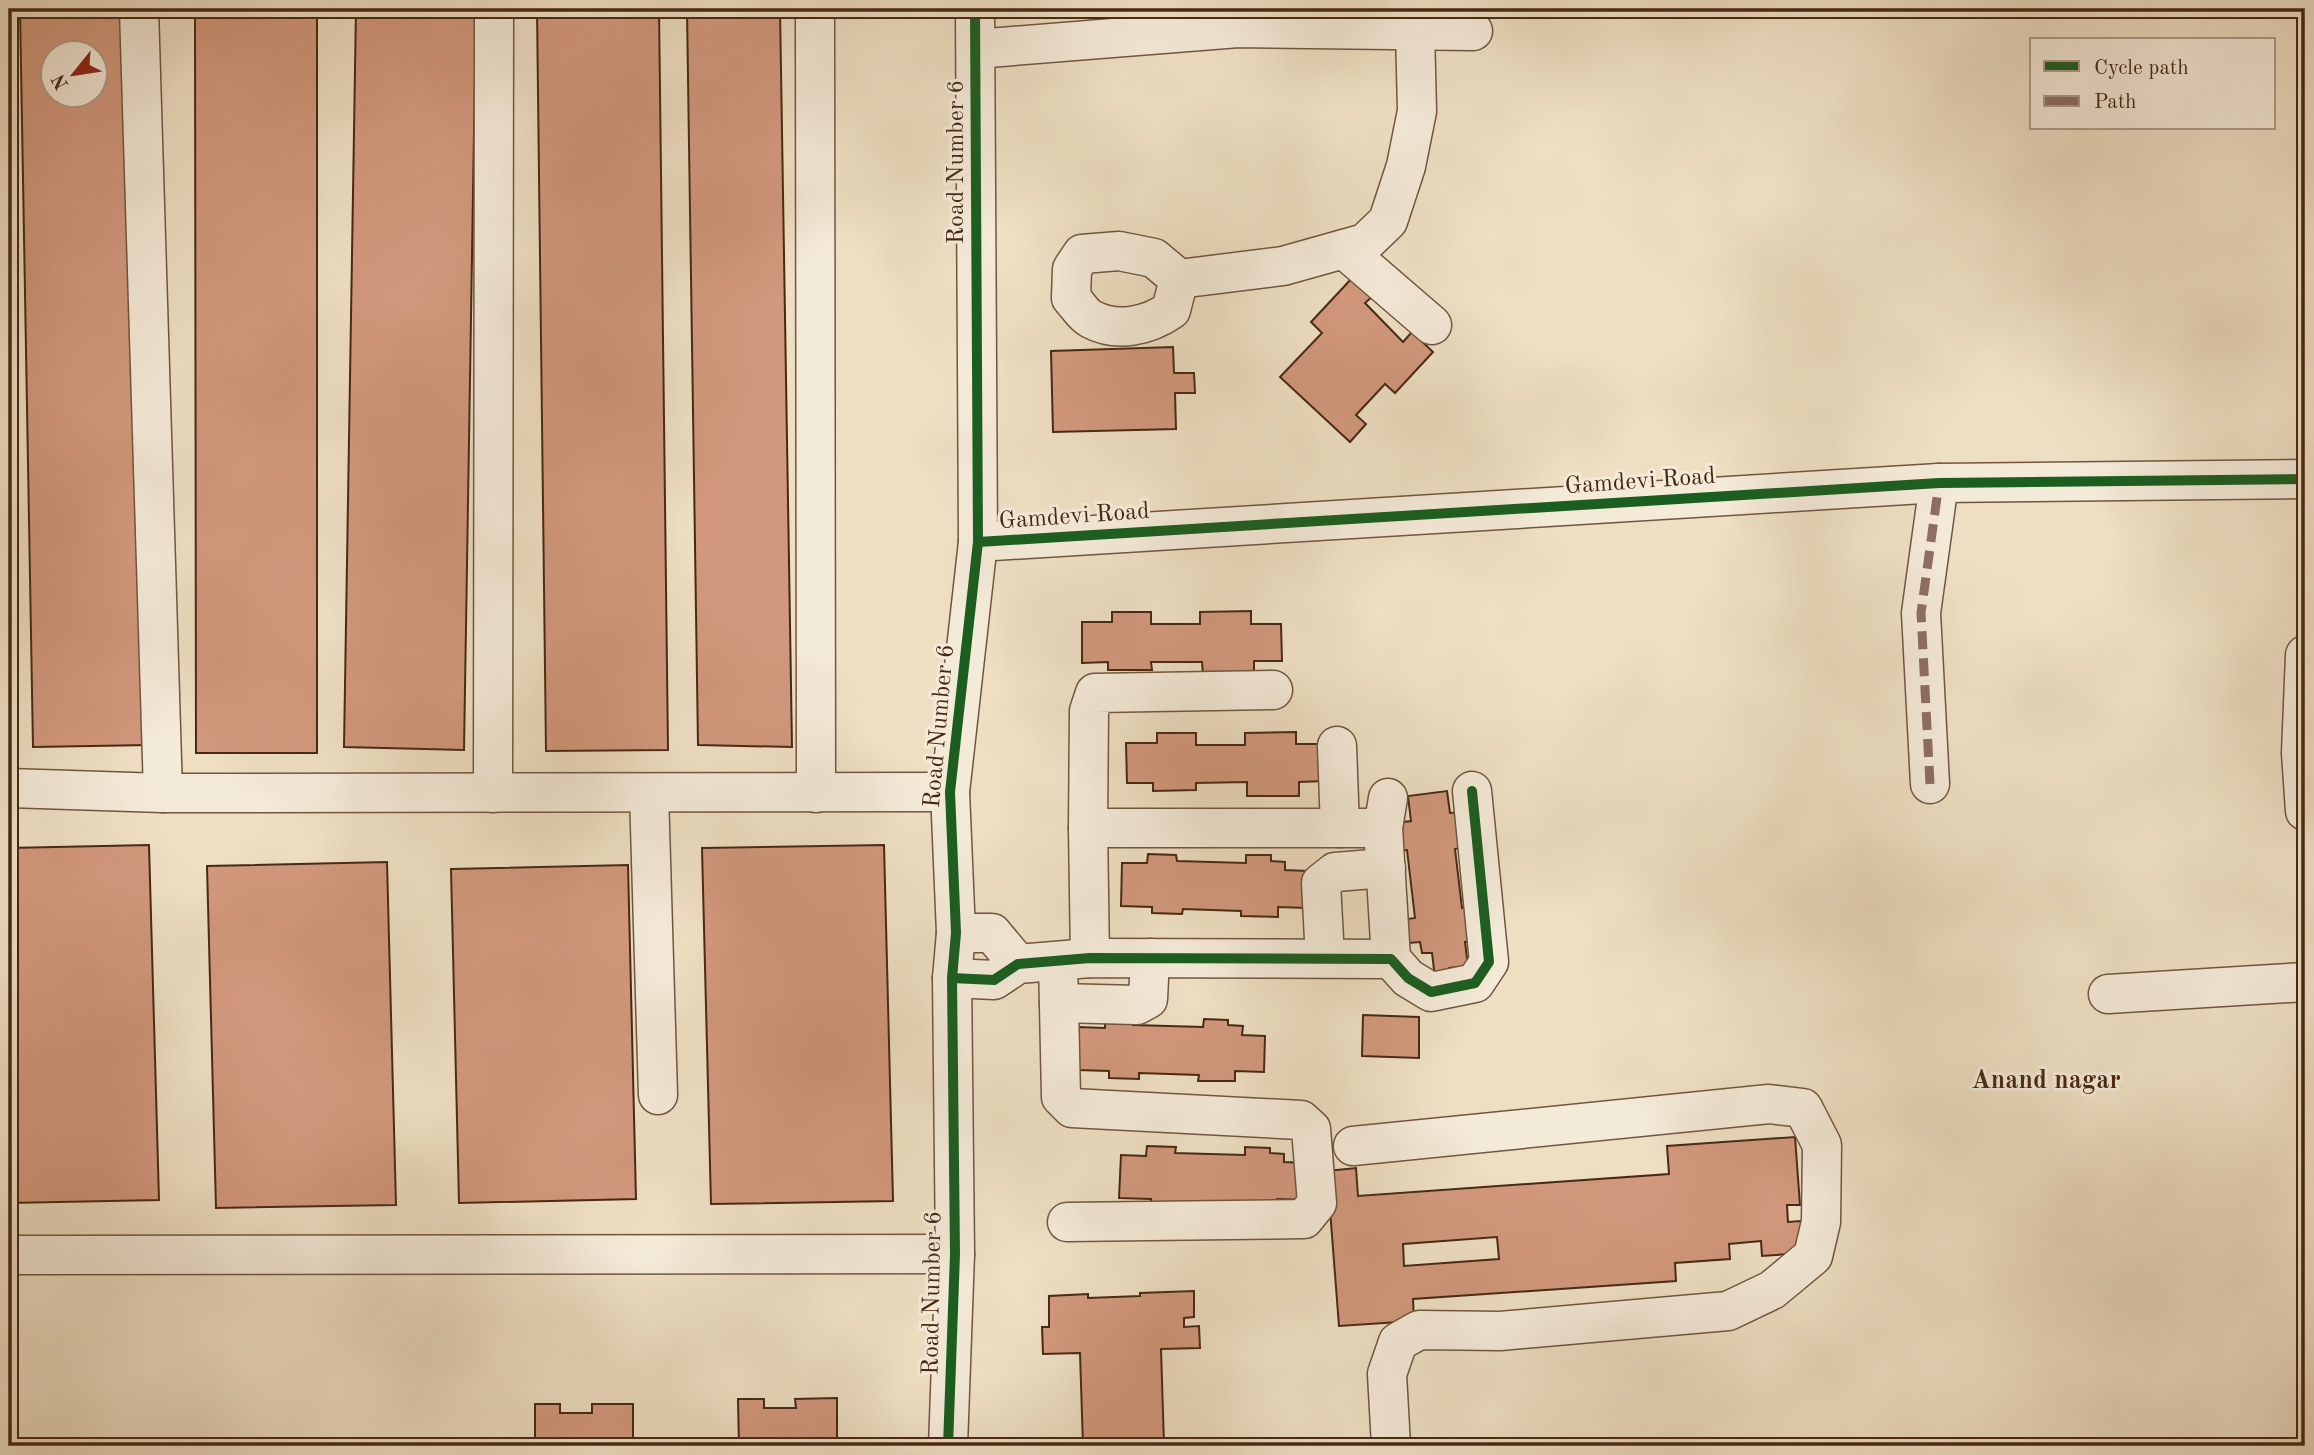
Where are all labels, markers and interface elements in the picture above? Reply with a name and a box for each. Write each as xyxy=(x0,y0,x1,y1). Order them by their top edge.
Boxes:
north arrow xyxy=(38,38,108,108)
legend xyxy=(2030,38,2276,130)
text: Cycle path xyxy=(2094,58,2189,79)
text: N xyxy=(49,70,73,92)
street label: Road Number 6 xyxy=(945,80,969,244)
text: Path xyxy=(2094,92,2137,113)
street label: Gamdevi Road xyxy=(1564,465,1716,499)
street label: Gamdevi Road xyxy=(998,500,1150,534)
street label: Road Number 6 xyxy=(921,643,959,809)
district label: Anand nagar xyxy=(1971,1068,2121,1094)
street label: Road Number 6 xyxy=(920,1211,946,1375)

